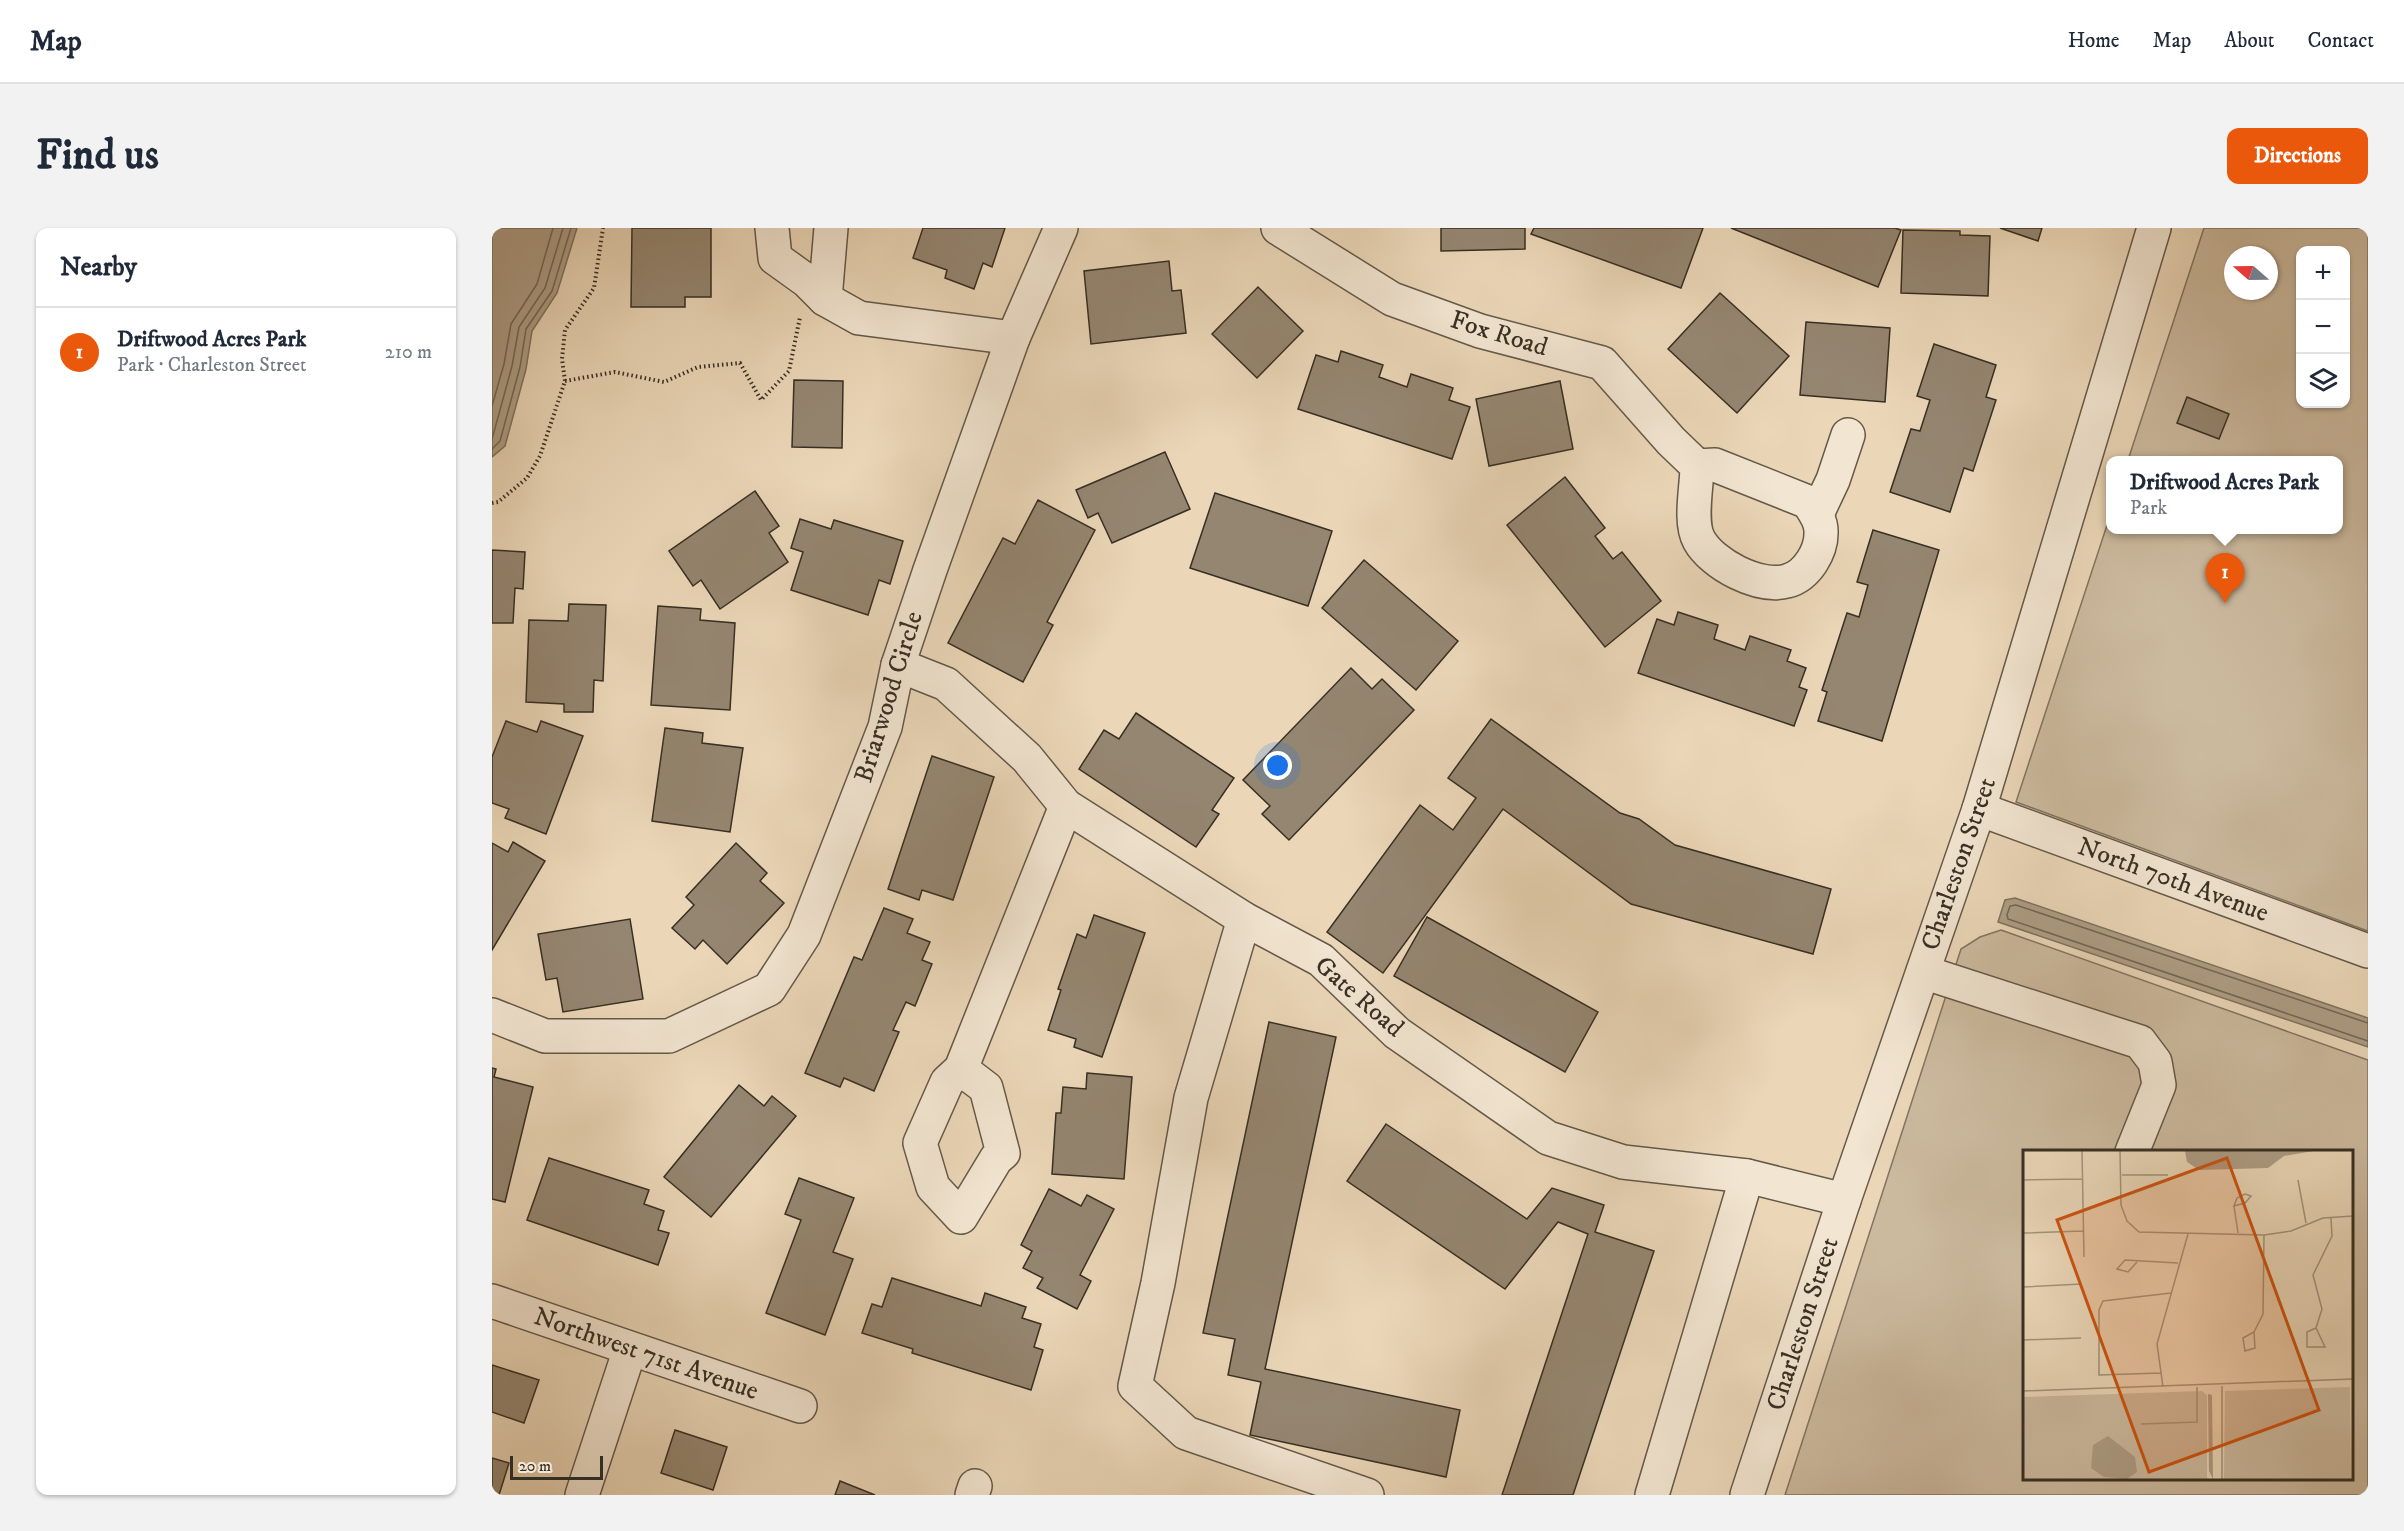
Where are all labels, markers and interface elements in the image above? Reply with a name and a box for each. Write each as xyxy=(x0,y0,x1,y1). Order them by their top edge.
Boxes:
text: Map xyxy=(30,24,82,59)
text: Home xyxy=(2068,28,2120,54)
text: Map xyxy=(2153,28,2191,54)
text: About xyxy=(2224,28,2275,54)
text: Contact xyxy=(2308,28,2374,54)
button: Directions xyxy=(2227,128,2368,184)
text: Find us xyxy=(36,130,159,182)
north arrow xyxy=(2224,246,2278,300)
map controls xyxy=(2296,246,2350,408)
button: + xyxy=(2296,246,2350,300)
text: Nearby xyxy=(60,251,137,284)
button: − xyxy=(2296,300,2350,354)
street label: Fox Road xyxy=(1446,304,1552,364)
text: Driftwood Acres Park xyxy=(117,326,306,353)
text: 1 xyxy=(76,340,83,365)
text: 210 m xyxy=(385,340,432,365)
text: Park · Charleston Street xyxy=(117,353,306,378)
button: layers xyxy=(2296,354,2350,408)
popup xyxy=(2106,456,2343,534)
text: Driftwood Acres Park xyxy=(2130,469,2319,496)
text: Park xyxy=(2130,496,2167,521)
pin: 1 xyxy=(2206,554,2244,603)
street label: Briarwood Circle xyxy=(847,607,931,787)
your location xyxy=(1263,751,1292,780)
street label: Charleston Street xyxy=(1914,773,2004,955)
street label: North 70th Avenue xyxy=(2073,830,2273,930)
street label: Gate Road xyxy=(1308,949,1410,1045)
inset map xyxy=(2023,1150,2353,1480)
street label: Charleston Street xyxy=(1759,1233,1847,1415)
street label: Northwest 71st Avenue xyxy=(529,1300,763,1408)
scale bar xyxy=(510,1453,603,1480)
text: 20 m xyxy=(519,1456,551,1476)

